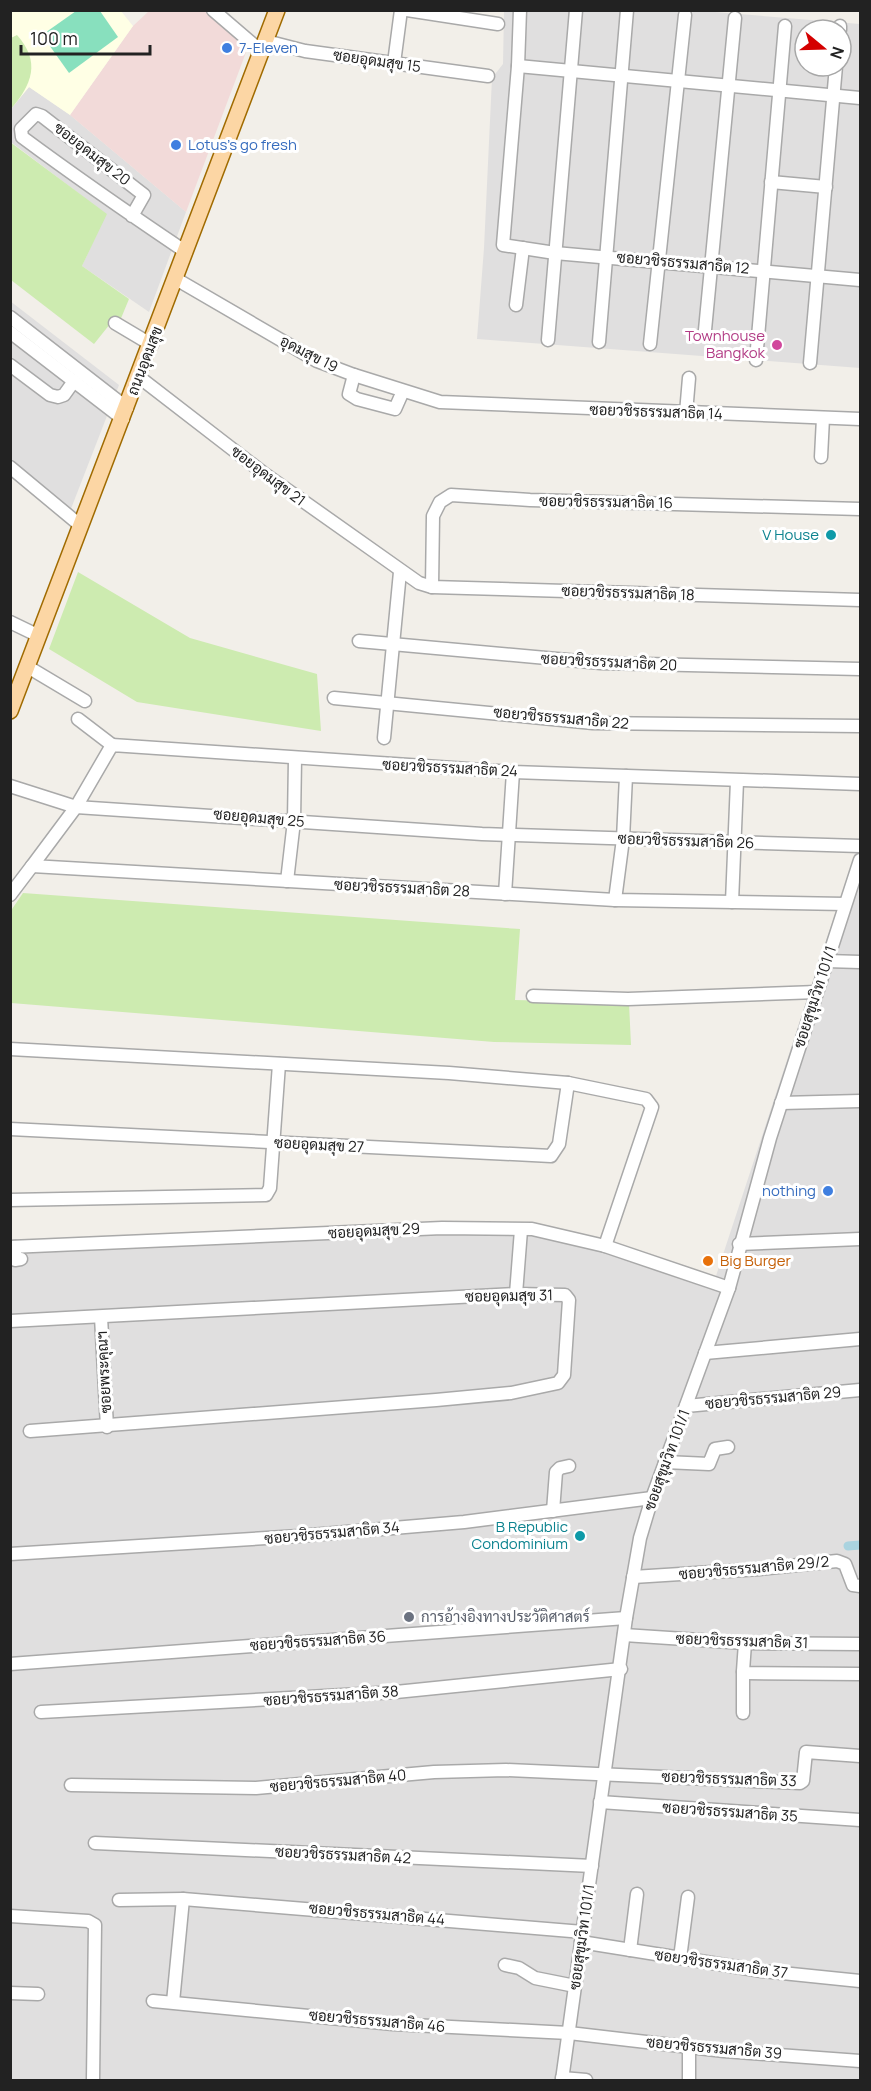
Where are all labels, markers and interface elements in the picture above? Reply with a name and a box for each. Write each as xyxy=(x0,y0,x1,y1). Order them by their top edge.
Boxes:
scale bar xyxy=(21,18,150,56)
north arrow xyxy=(793,18,853,78)
text: 100 m xyxy=(30,26,78,50)
place label: 7-Eleven xyxy=(239,37,298,58)
marker: 7-Eleven xyxy=(220,41,234,55)
street label: ซอยอุดมสุข 15 xyxy=(332,44,422,78)
text: N xyxy=(825,44,849,62)
street label: ซอยอุดมสุข 20 xyxy=(49,117,135,191)
place label: Lotus's go fresh xyxy=(188,134,297,155)
marker: Lotus's go fresh xyxy=(169,138,183,152)
street label: ซอยวชิรธรรมสาธิต 12 xyxy=(616,246,750,279)
street label: ถนนอุดมสุข xyxy=(122,323,168,399)
place label: Townhouse Bangkok xyxy=(685,325,766,363)
street label: อุดมสุข 19 xyxy=(276,330,342,378)
marker: Townhouse Bangkok xyxy=(770,338,784,352)
street label: ซอยวชิรธรรมสาธิต 14 xyxy=(589,399,723,424)
street label: ซอยอุดมสุข 21 xyxy=(226,441,310,511)
street label: ซอยวชิรธรรมสาธิต 16 xyxy=(539,490,673,513)
place label: V House xyxy=(762,524,819,545)
marker: V House xyxy=(824,528,838,542)
street label: ซอยวชิรธรรมสาธิต 18 xyxy=(561,580,695,605)
street label: ซอยวชิรธรรมสาธิต 20 xyxy=(540,647,678,676)
street label: ซอยวชิรธรรมสาธิต 22 xyxy=(492,701,630,734)
street label: ซอยวชิรธรรมสาธิต 24 xyxy=(382,753,519,782)
street label: ซอยอุดมสุข 25 xyxy=(213,803,305,833)
street label: ซอยวชิรธรรมสาธิต 26 xyxy=(617,828,755,853)
street label: ซอยวชิรธรรมสาธิต 28 xyxy=(334,873,470,902)
street label: ซอยสุขุมวิท 101/1 xyxy=(788,943,842,1051)
street label: ซอยอุดมสุข 27 xyxy=(273,1132,365,1158)
place label: nothing xyxy=(762,1180,816,1201)
marker: nothing xyxy=(821,1184,835,1198)
street label: ซอยอุดมสุข 29 xyxy=(327,1218,421,1244)
place label: Big Burger xyxy=(720,1250,791,1271)
marker: Big Burger xyxy=(701,1254,715,1268)
street label: ซอยอุดมสุข 31 xyxy=(465,1284,553,1308)
street label: ซอยพระคุณฯ xyxy=(91,1330,117,1414)
street label: ซอยวชิรธรรมสาธิต 29 xyxy=(704,1381,842,1414)
street label: ซอยสุขุมวิท 101/1 xyxy=(638,1406,696,1514)
street label: ซอยวชิรธรรมสาธิต 34 xyxy=(263,1516,401,1549)
place label: B Republic Condominium xyxy=(472,1516,568,1554)
marker: B Republic Condominium xyxy=(573,1529,587,1543)
street label: ซอยวชิรธรรมสาธิต 29/2 xyxy=(678,1550,830,1585)
place label: การอ้างอิงทางประวัติศาสตร์ xyxy=(421,1606,590,1627)
marker: การอ้างอิงทางประวัติศาสตร์ xyxy=(402,1610,416,1624)
street label: ซอยวชิรธรรมสาธิต 36 xyxy=(249,1625,387,1656)
street label: ซอยวชิรธรรมสาธิต 31 xyxy=(675,1628,809,1653)
street label: ซอยวชิรธรรมสาธิต 38 xyxy=(263,1680,399,1711)
street label: ซอยวชิรธรรมสาธิต 40 xyxy=(269,1764,407,1797)
street label: ซอยวชิรธรรมสาธิต 33 xyxy=(661,1766,797,1791)
street label: ซอยวชิรธรรมสาธิต 35 xyxy=(662,1796,798,1827)
street label: ซอยวชิรธรรมสาธิต 42 xyxy=(275,1840,412,1869)
street label: ซอยสุขุมวิท 101/1 xyxy=(564,1883,600,1991)
street label: ซอยวชิรธรรมสาธิต 44 xyxy=(308,1897,446,1930)
street label: ซอยวชิรธรรมสาธิต 37 xyxy=(653,1944,789,1983)
street label: ซอยวชิรธรรมสาธิต 46 xyxy=(308,2004,446,2037)
street label: ซอยวชิรธรรมสาธิต 39 xyxy=(645,2031,783,2064)

